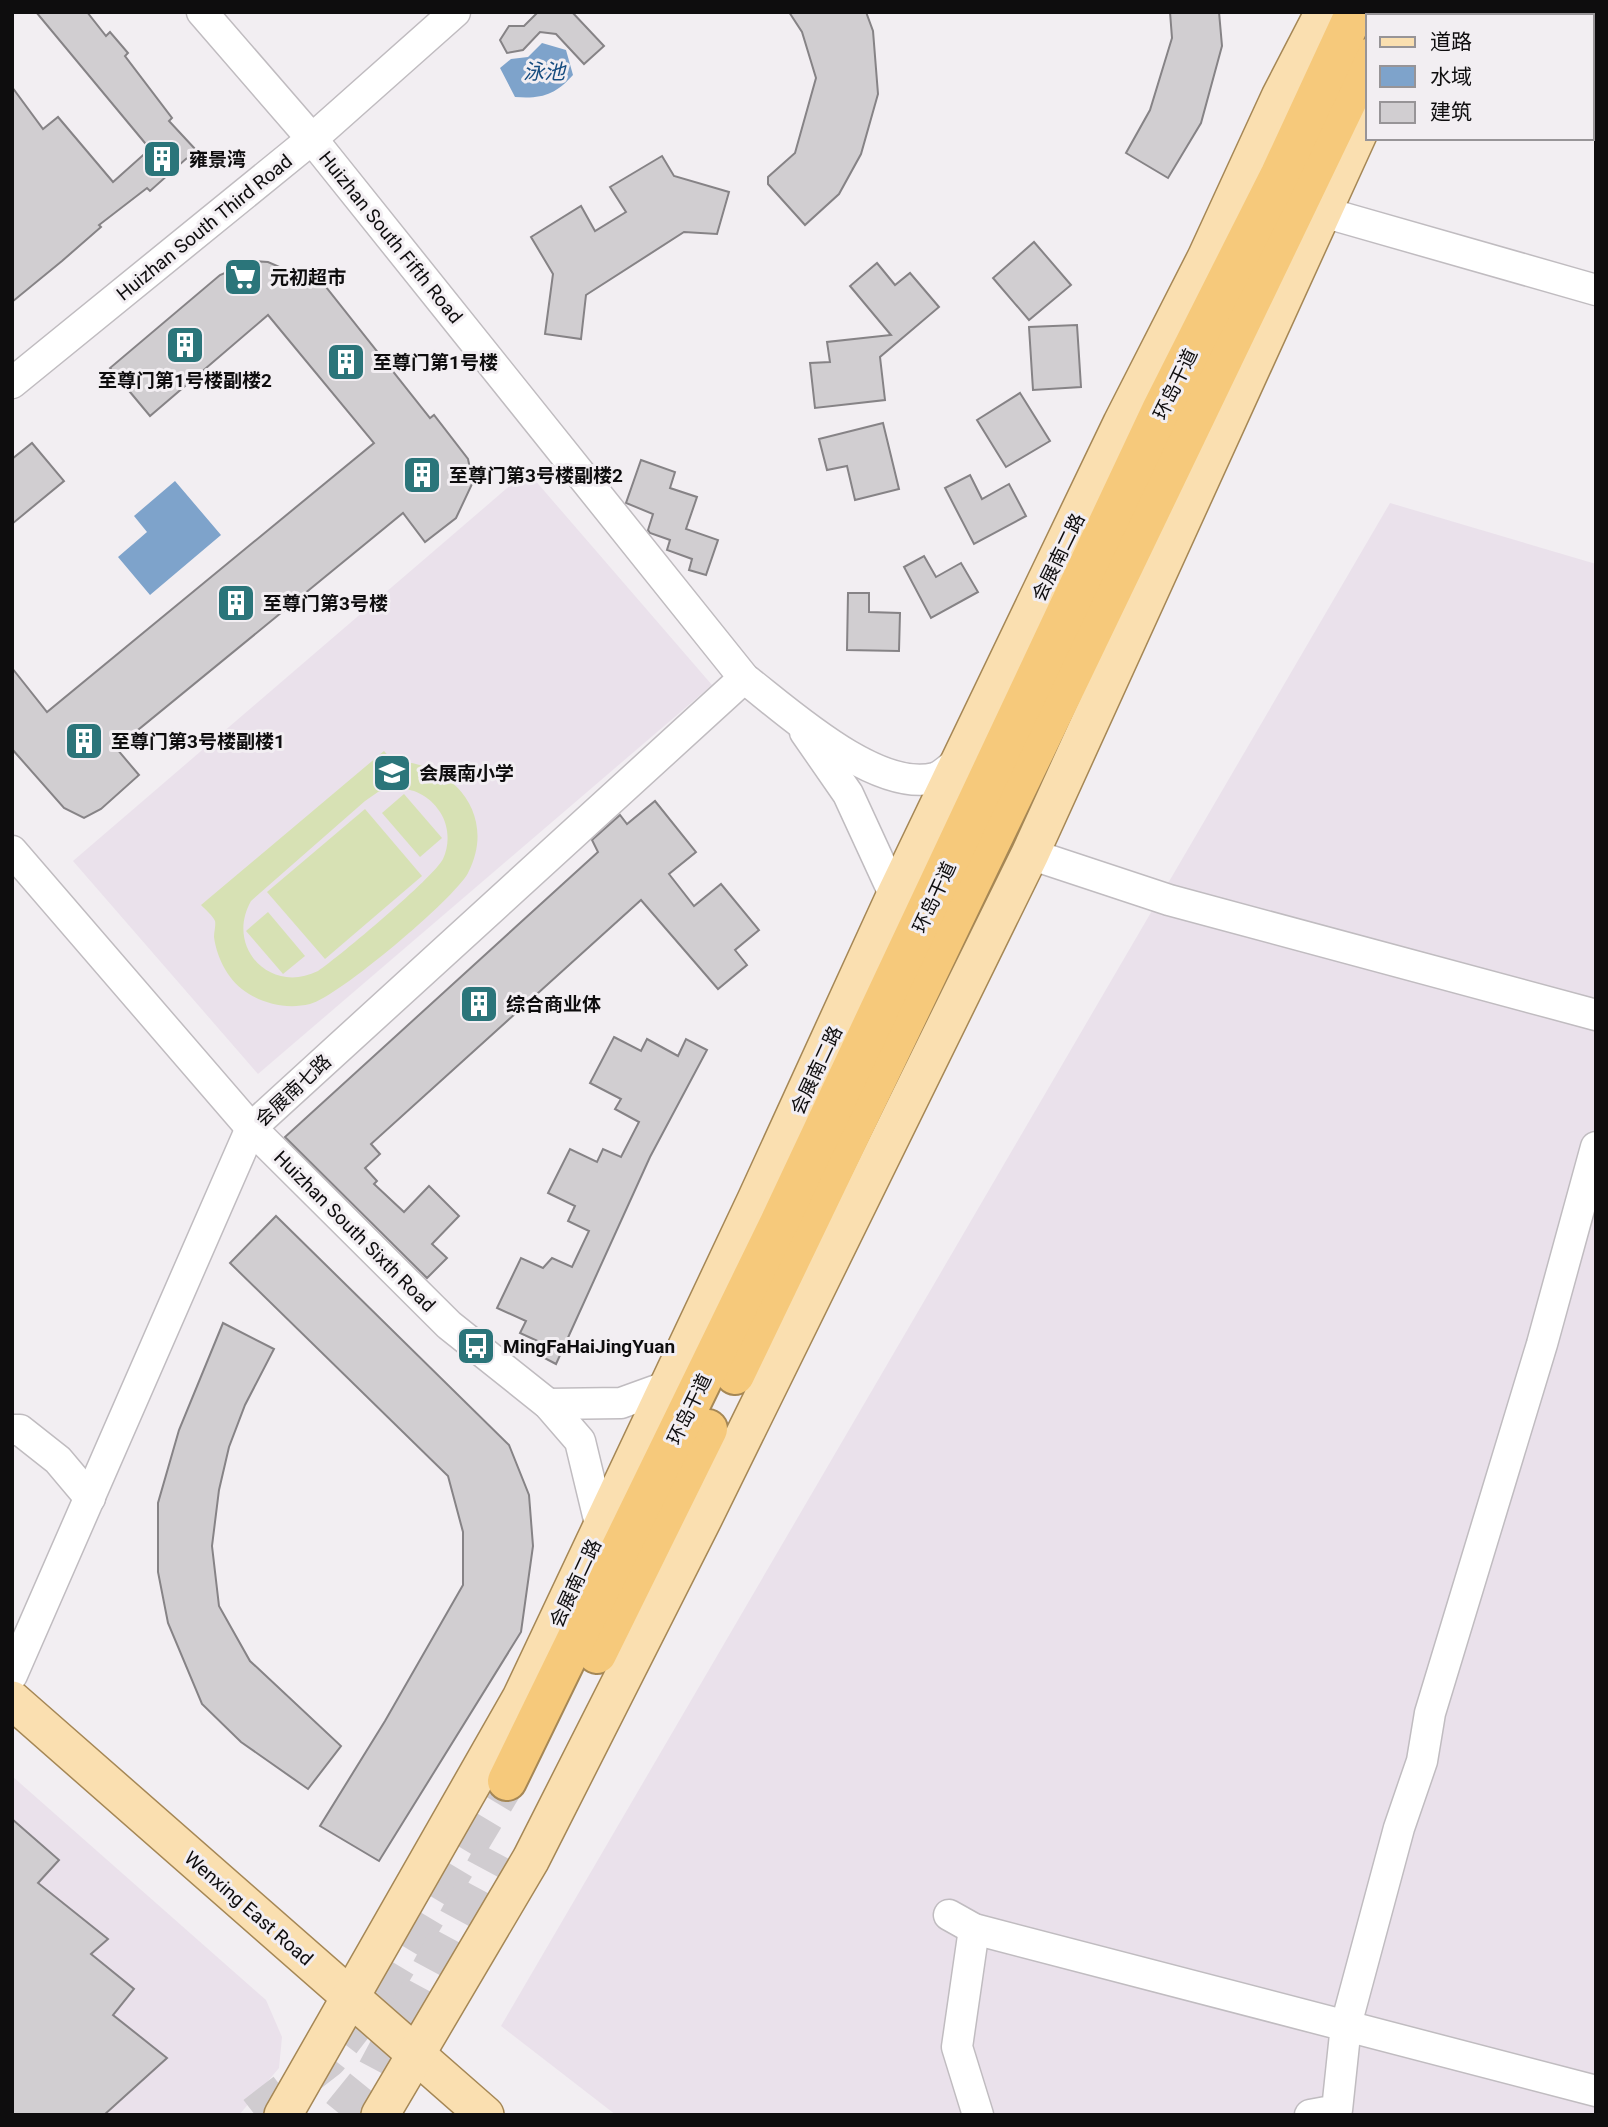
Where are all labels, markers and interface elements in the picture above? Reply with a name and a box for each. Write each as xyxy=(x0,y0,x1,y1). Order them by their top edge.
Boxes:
legend xyxy=(1366,14,1594,140)
text: 道路 xyxy=(1430,30,1472,54)
water label: 泳池 xyxy=(523,60,567,84)
text: 水域 xyxy=(1430,65,1472,89)
text: 建筑 xyxy=(1430,100,1472,124)
building icon: 雍景湾 xyxy=(141,138,183,180)
street label: Huizhan South Fifth Road xyxy=(314,147,467,328)
place label: 雍景湾 xyxy=(189,148,246,171)
street label: Huizhan South Third Road xyxy=(112,149,297,305)
supermarket icon: 元初超市 xyxy=(222,256,264,298)
place label: 元初超市 xyxy=(270,266,346,289)
building icon: 至尊门第1号楼副楼2 xyxy=(164,324,206,366)
building icon: 至尊门第1号楼 xyxy=(325,341,367,383)
street label: 环岛干道 xyxy=(1148,345,1202,423)
place label: 至尊门第1号楼 xyxy=(373,351,498,374)
place label: 至尊门第1号楼副楼2 xyxy=(98,369,272,392)
building icon: 至尊门第3号楼副楼2 xyxy=(401,454,443,496)
place label: 至尊门第3号楼副楼2 xyxy=(449,464,623,487)
street label: 会展南二路 xyxy=(1027,509,1090,605)
building icon: 至尊门第3号楼 xyxy=(215,582,257,624)
place label: 至尊门第3号楼 xyxy=(263,592,388,615)
building icon: 至尊门第3号楼副楼1 xyxy=(63,720,105,762)
place label: 至尊门第3号楼副楼1 xyxy=(111,730,285,753)
school or university icon: 会展南小学 xyxy=(371,752,413,794)
place label: 会展南小学 xyxy=(419,762,514,785)
street label: 环岛干道 xyxy=(908,858,961,937)
building icon: 综合商业体 xyxy=(458,983,500,1025)
place label: 综合商业体 xyxy=(506,993,601,1016)
street label: 会展南二路 xyxy=(786,1022,847,1118)
street label: 会展南七路 xyxy=(251,1050,336,1131)
street label: Huizhan South Sixth Road xyxy=(269,1146,440,1317)
bus stop icon: MingFaHaiJingYuan xyxy=(455,1325,497,1367)
place label: MingFaHaiJingYuan xyxy=(503,1335,675,1358)
street label: 环岛干道 xyxy=(662,1370,716,1448)
street label: 会展南二路 xyxy=(545,1535,606,1631)
street label: Wenxing East Road xyxy=(180,1846,318,1970)

